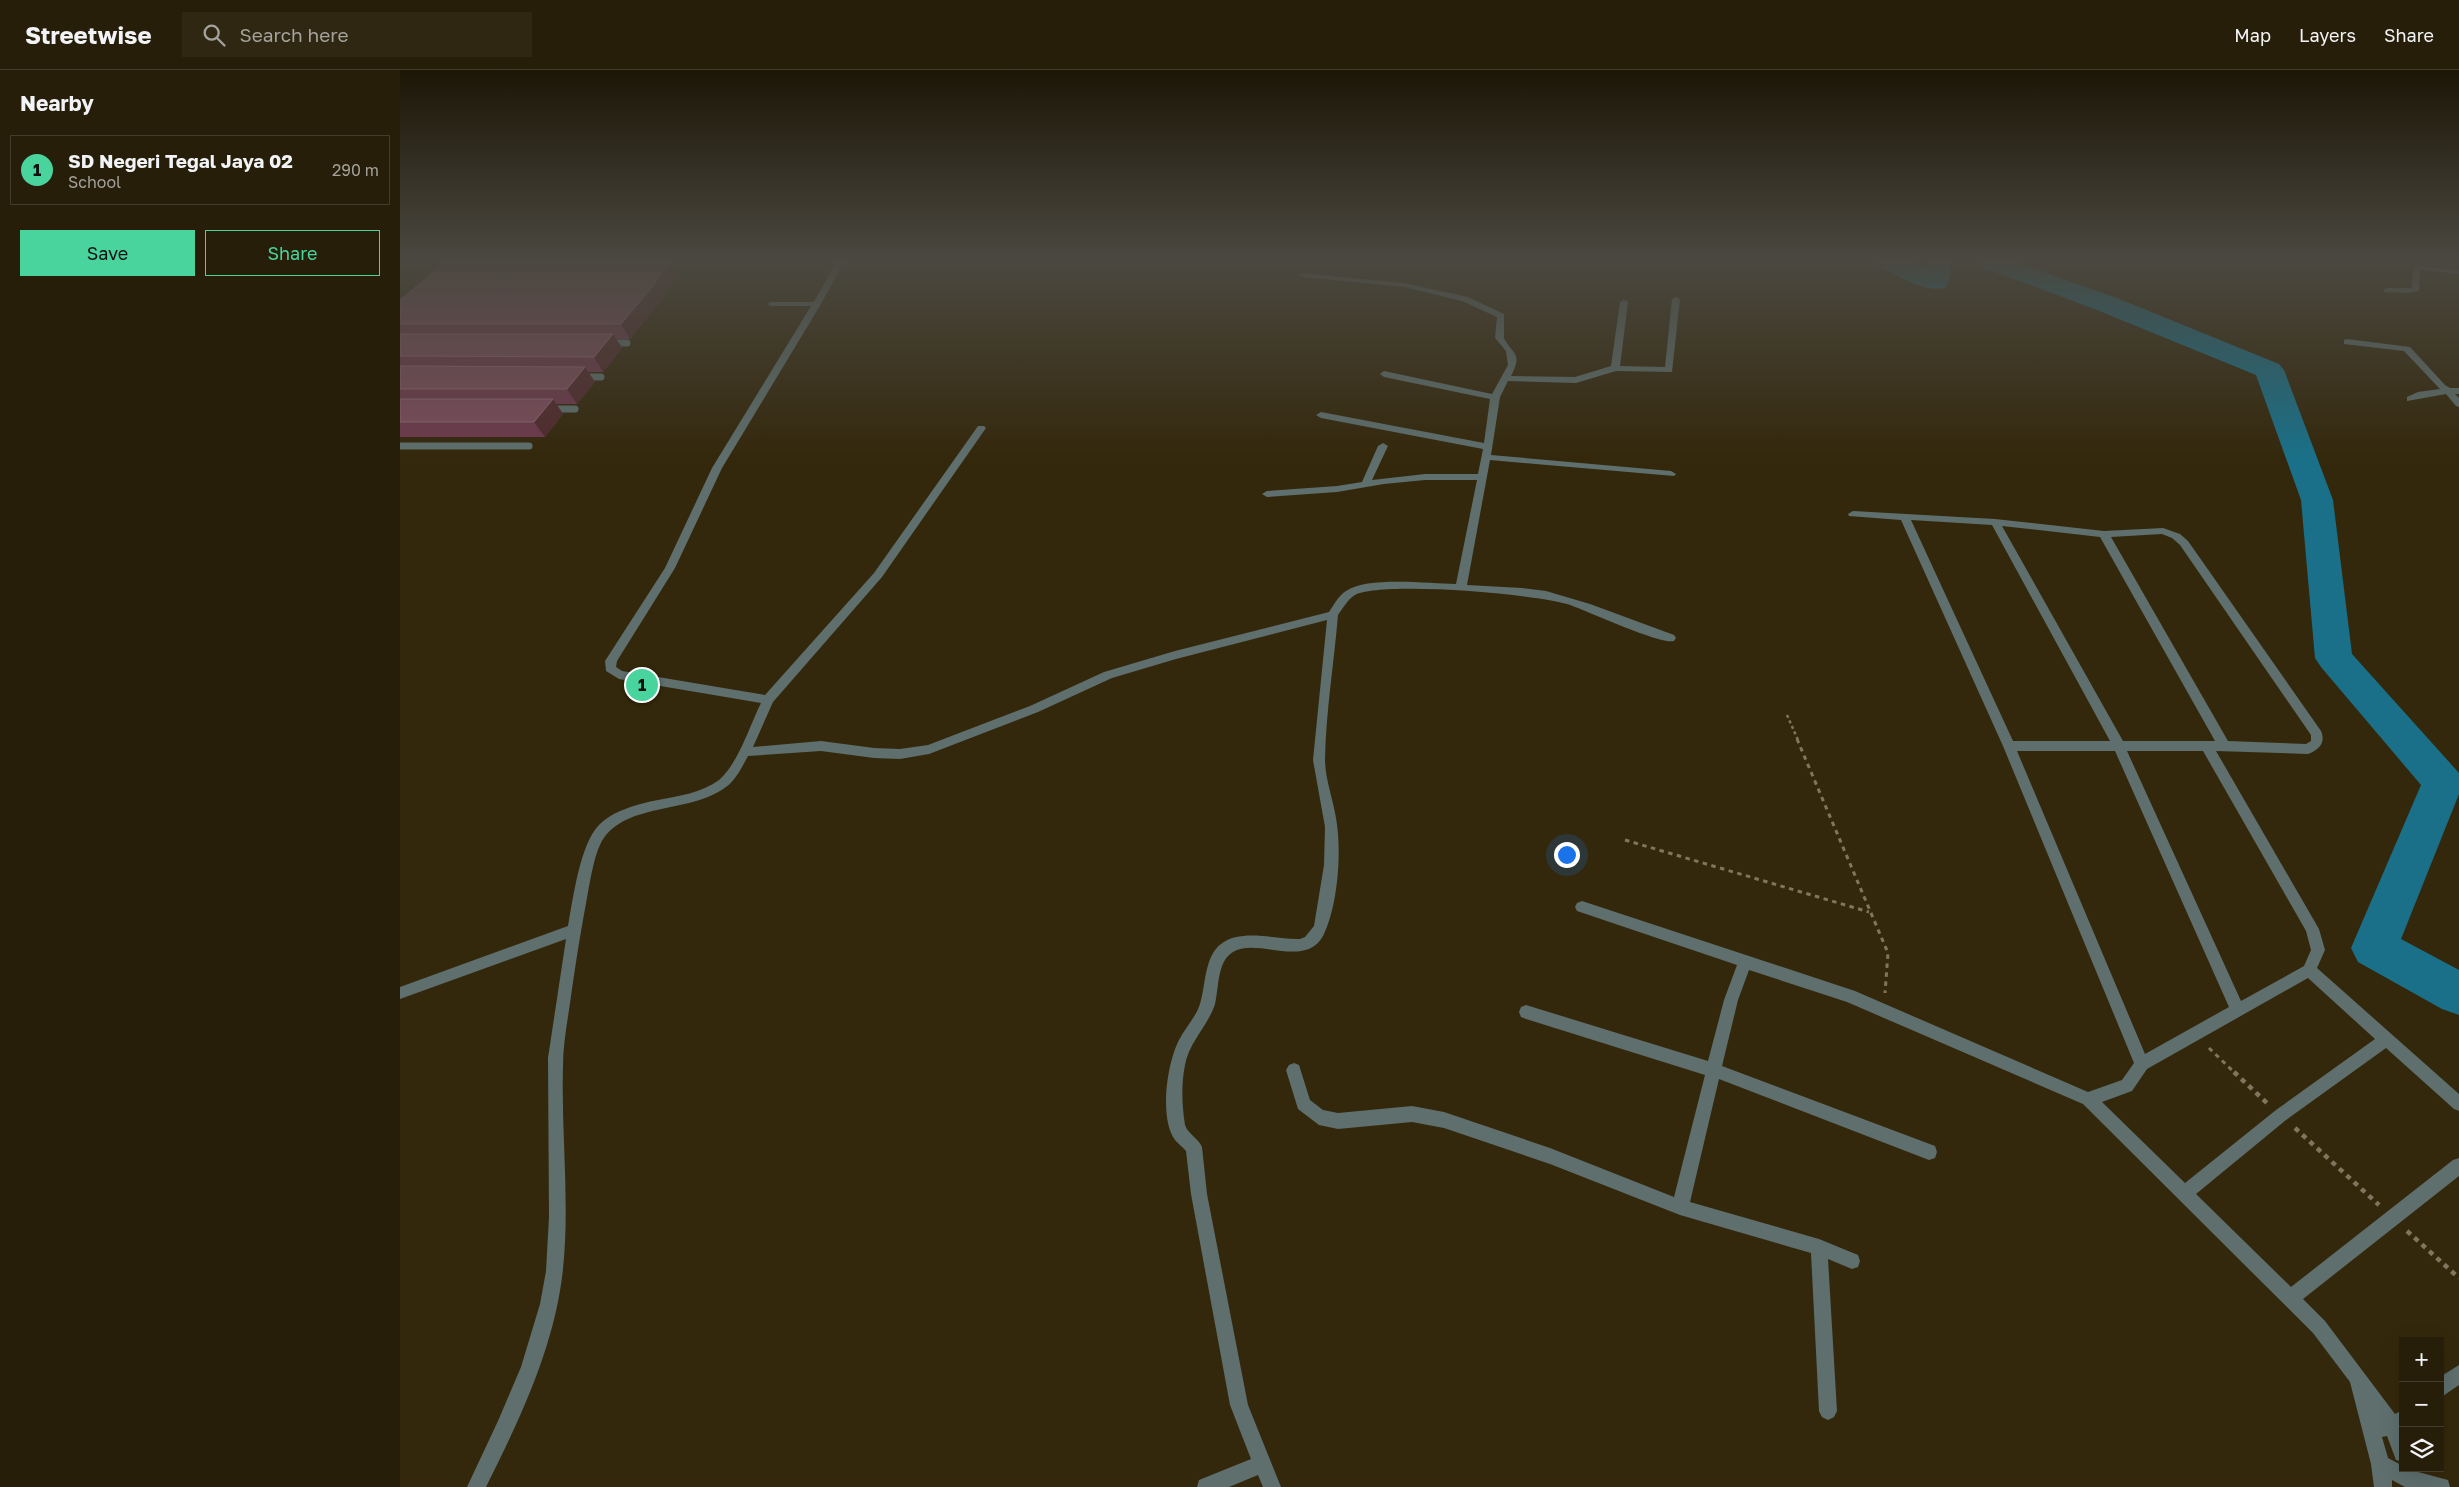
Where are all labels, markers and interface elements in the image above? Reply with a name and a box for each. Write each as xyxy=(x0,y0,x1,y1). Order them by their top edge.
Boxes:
search box xyxy=(182,12,532,57)
text: Streetwise xyxy=(25,20,152,49)
icon: search xyxy=(200,21,228,49)
text: Search here xyxy=(240,23,348,46)
text: Map xyxy=(2234,24,2271,46)
text: Layers xyxy=(2299,24,2356,46)
text: Share xyxy=(2384,24,2434,46)
text: Nearby xyxy=(20,90,94,116)
text: SD Negeri Tegal Jaya 02 xyxy=(68,149,293,172)
text: 1 xyxy=(33,160,41,180)
text: 290 m xyxy=(332,160,379,180)
text: School xyxy=(68,172,121,192)
button: Save xyxy=(20,230,195,276)
button: Share xyxy=(205,230,380,276)
pin: 1 xyxy=(626,666,658,704)
your location xyxy=(1554,842,1580,868)
map controls xyxy=(2399,1337,2444,1472)
button: + xyxy=(2399,1337,2444,1382)
button: − xyxy=(2399,1382,2444,1427)
button: layers xyxy=(2399,1427,2444,1472)

